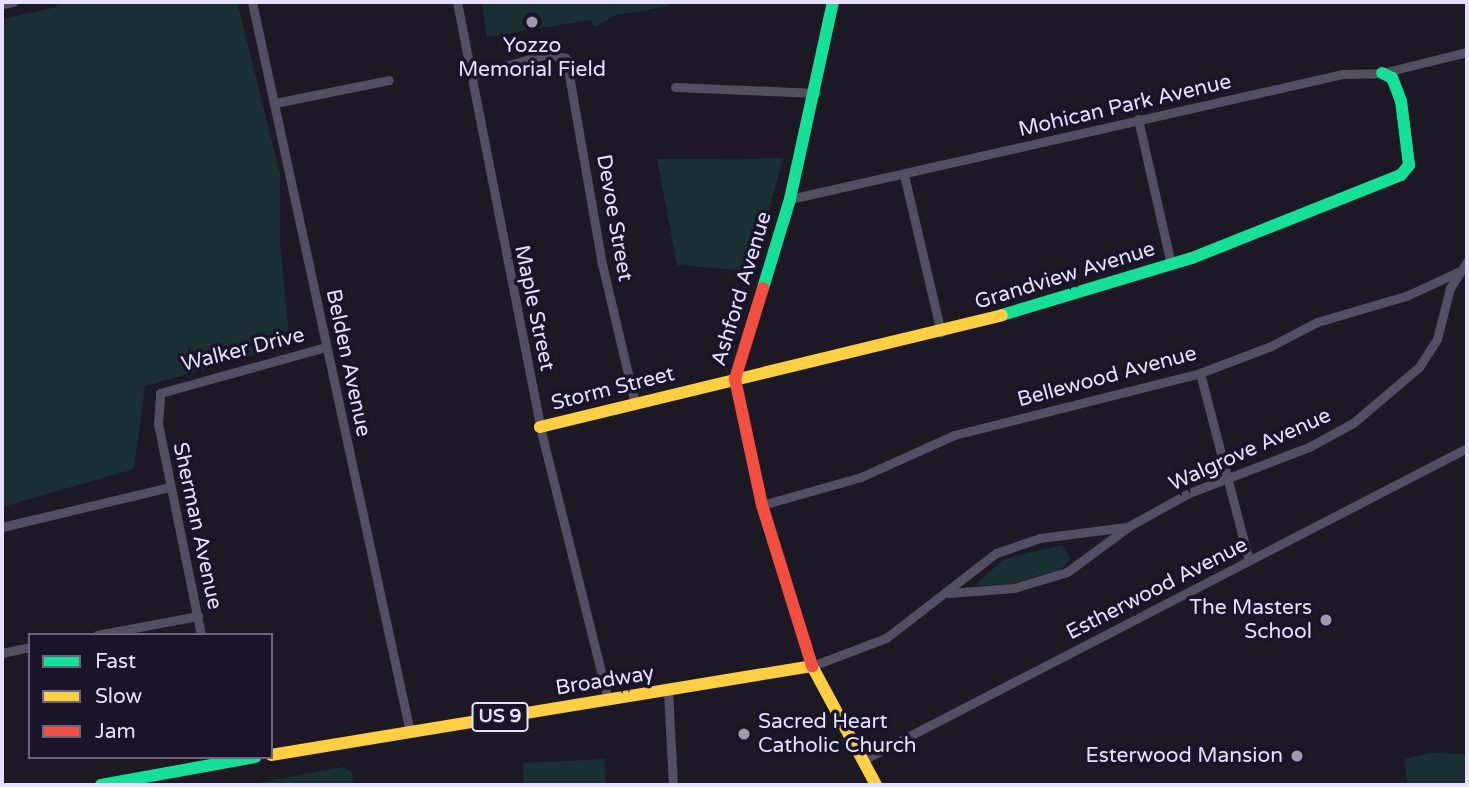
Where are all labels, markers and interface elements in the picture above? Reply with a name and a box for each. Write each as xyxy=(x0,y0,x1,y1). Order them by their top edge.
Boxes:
marker: Yozzo Memorial Field xyxy=(524,14,540,30)
place label: Yozzo Memorial Field xyxy=(458,33,606,83)
street label: Mohican Park Avenue xyxy=(1016,69,1234,143)
street label: Devoe Street xyxy=(590,153,638,283)
street label: Ashford Avenue xyxy=(707,209,777,369)
street label: Grandview Avenue xyxy=(972,237,1158,315)
street label: Maple Street xyxy=(508,243,560,373)
street label: Belden Avenue xyxy=(320,287,376,439)
street label: Walker Drive xyxy=(179,323,307,377)
street label: Bellewood Avenue xyxy=(1015,341,1199,413)
street label: Storm Street xyxy=(549,362,677,416)
street label: Walgrove Avenue xyxy=(1165,403,1335,497)
street label: Sherman Avenue xyxy=(167,440,227,612)
street label: Estherwood Avenue xyxy=(1062,532,1252,646)
place label: The Masters School xyxy=(1189,595,1312,645)
marker: The Masters School xyxy=(1318,612,1334,628)
legend xyxy=(28,633,273,759)
text: Fast xyxy=(95,649,136,674)
street label: Broadway xyxy=(554,661,656,701)
text: Slow xyxy=(95,684,142,709)
road number: US 9 xyxy=(470,702,530,732)
place label: Sacred Heart Catholic Church xyxy=(758,709,917,759)
text: Jam xyxy=(95,719,136,744)
marker: Sacred Heart Catholic Church xyxy=(736,726,752,742)
place label: Esterwood Mansion xyxy=(1085,743,1283,769)
marker: Esterwood Mansion xyxy=(1289,748,1305,764)

